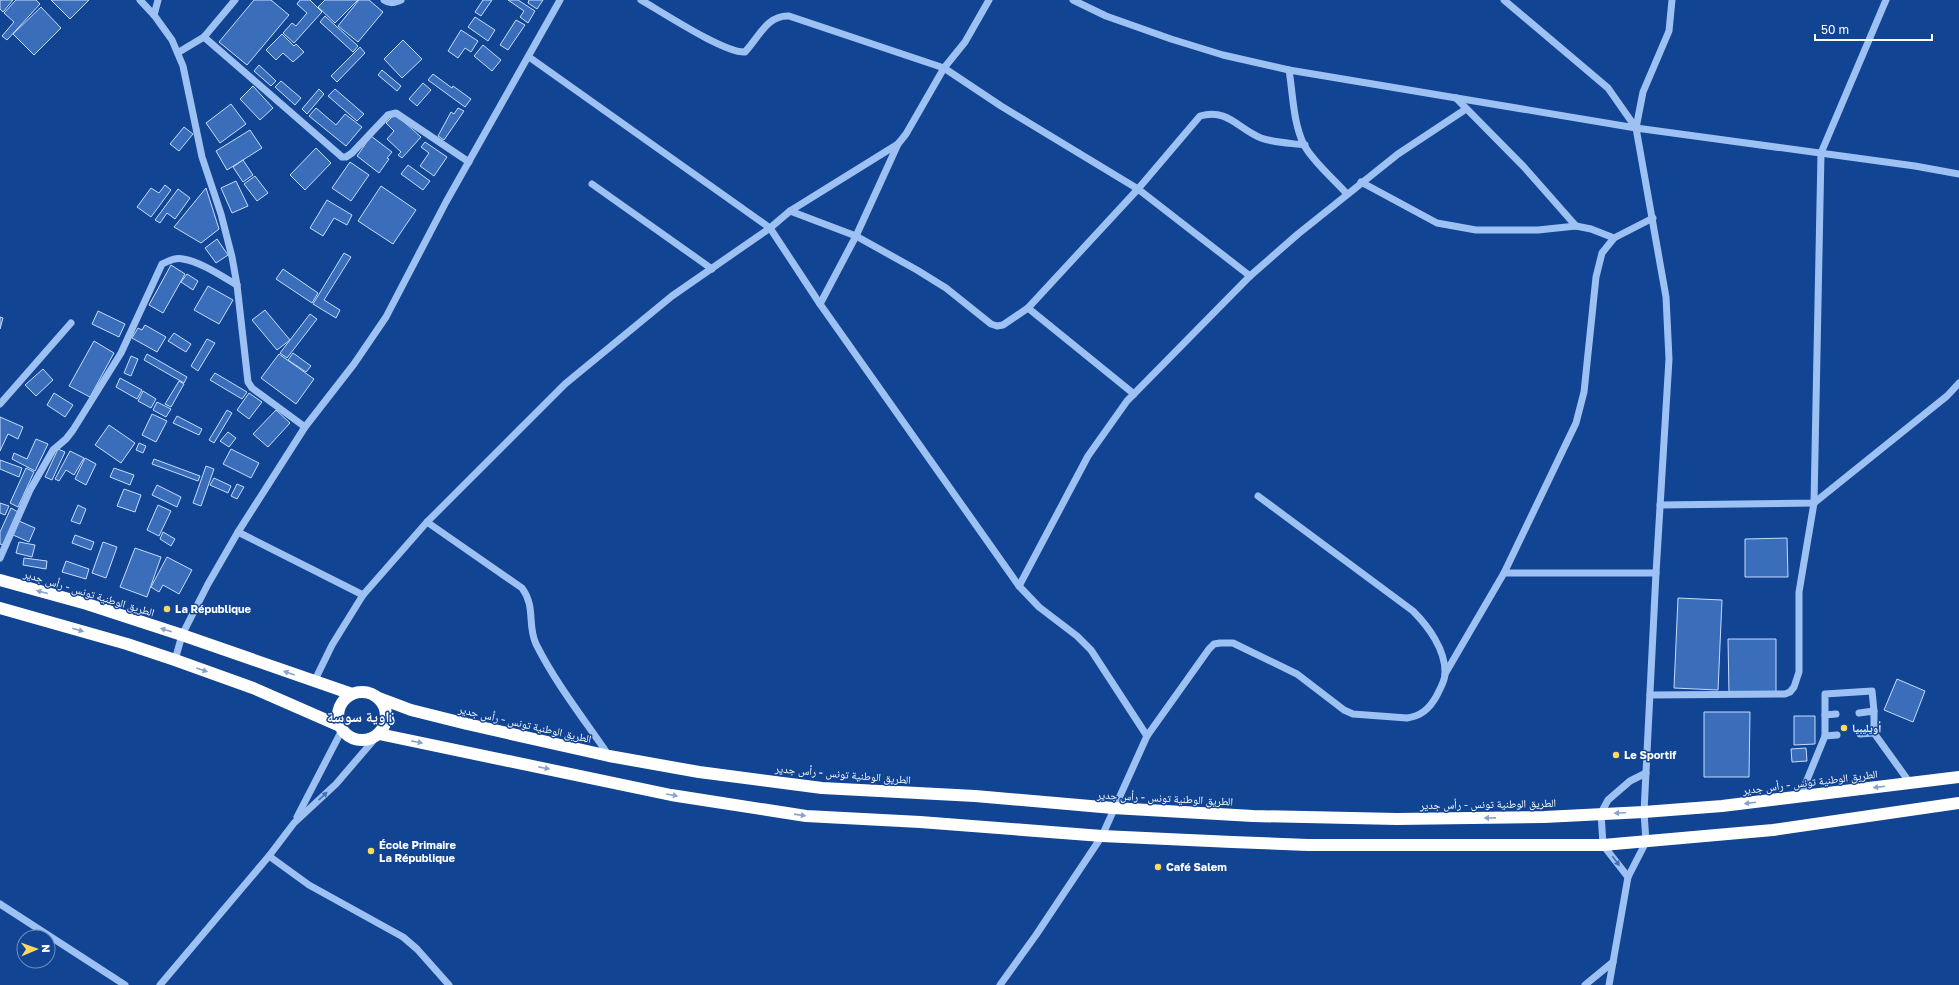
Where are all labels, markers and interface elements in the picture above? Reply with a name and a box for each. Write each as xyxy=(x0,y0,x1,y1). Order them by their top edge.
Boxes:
scale bar xyxy=(1815,16,1932,42)
text: 50 m xyxy=(1821,22,1849,37)
street label: الطريق الوطنية تونس - رأس جدير xyxy=(21,566,156,620)
one-way arrow xyxy=(35,589,47,595)
place label: La République xyxy=(175,602,252,615)
marker: La République xyxy=(162,604,172,614)
one-way arrow xyxy=(160,626,172,632)
one-way arrow xyxy=(72,627,84,633)
one-way arrow xyxy=(196,667,208,673)
one-way arrow xyxy=(282,669,294,675)
street label: الطريق الوطنية تونس - رأس جدير xyxy=(456,702,593,746)
district label: زاوية سوسة xyxy=(327,707,396,725)
place label: أويليبيا xyxy=(1852,721,1881,735)
marker: أويليبيا xyxy=(1839,723,1849,733)
one-way arrow xyxy=(411,739,423,745)
place label: Le Sportif xyxy=(1624,748,1676,761)
marker: Le Sportif xyxy=(1611,750,1621,760)
street label: الطريق الوطنية تونس - رأس جدير xyxy=(774,761,911,787)
one-way arrow xyxy=(538,765,551,771)
street label: الطريق الوطنية تونس - رأس جدير xyxy=(1741,767,1878,797)
one-way arrow xyxy=(1873,784,1885,790)
street label: الطريق الوطنية تونس - رأس جدير xyxy=(1096,787,1233,809)
one-way arrow xyxy=(318,791,328,801)
one-way arrow xyxy=(665,792,678,798)
street label: الطريق الوطنية تونس - رأس جدير xyxy=(1419,796,1556,812)
one-way arrow xyxy=(1744,799,1756,806)
one-way arrow xyxy=(1613,810,1626,816)
one-way arrow xyxy=(794,812,806,818)
one-way arrow xyxy=(1483,815,1496,821)
place label: École Primaire La République xyxy=(379,838,456,864)
marker: École Primaire La République xyxy=(366,846,376,856)
one-way arrow xyxy=(1611,855,1620,866)
place label: Café Salem xyxy=(1166,860,1227,873)
marker: Café Salem xyxy=(1153,862,1163,872)
north arrow xyxy=(16,929,56,969)
text: N xyxy=(40,944,53,953)

